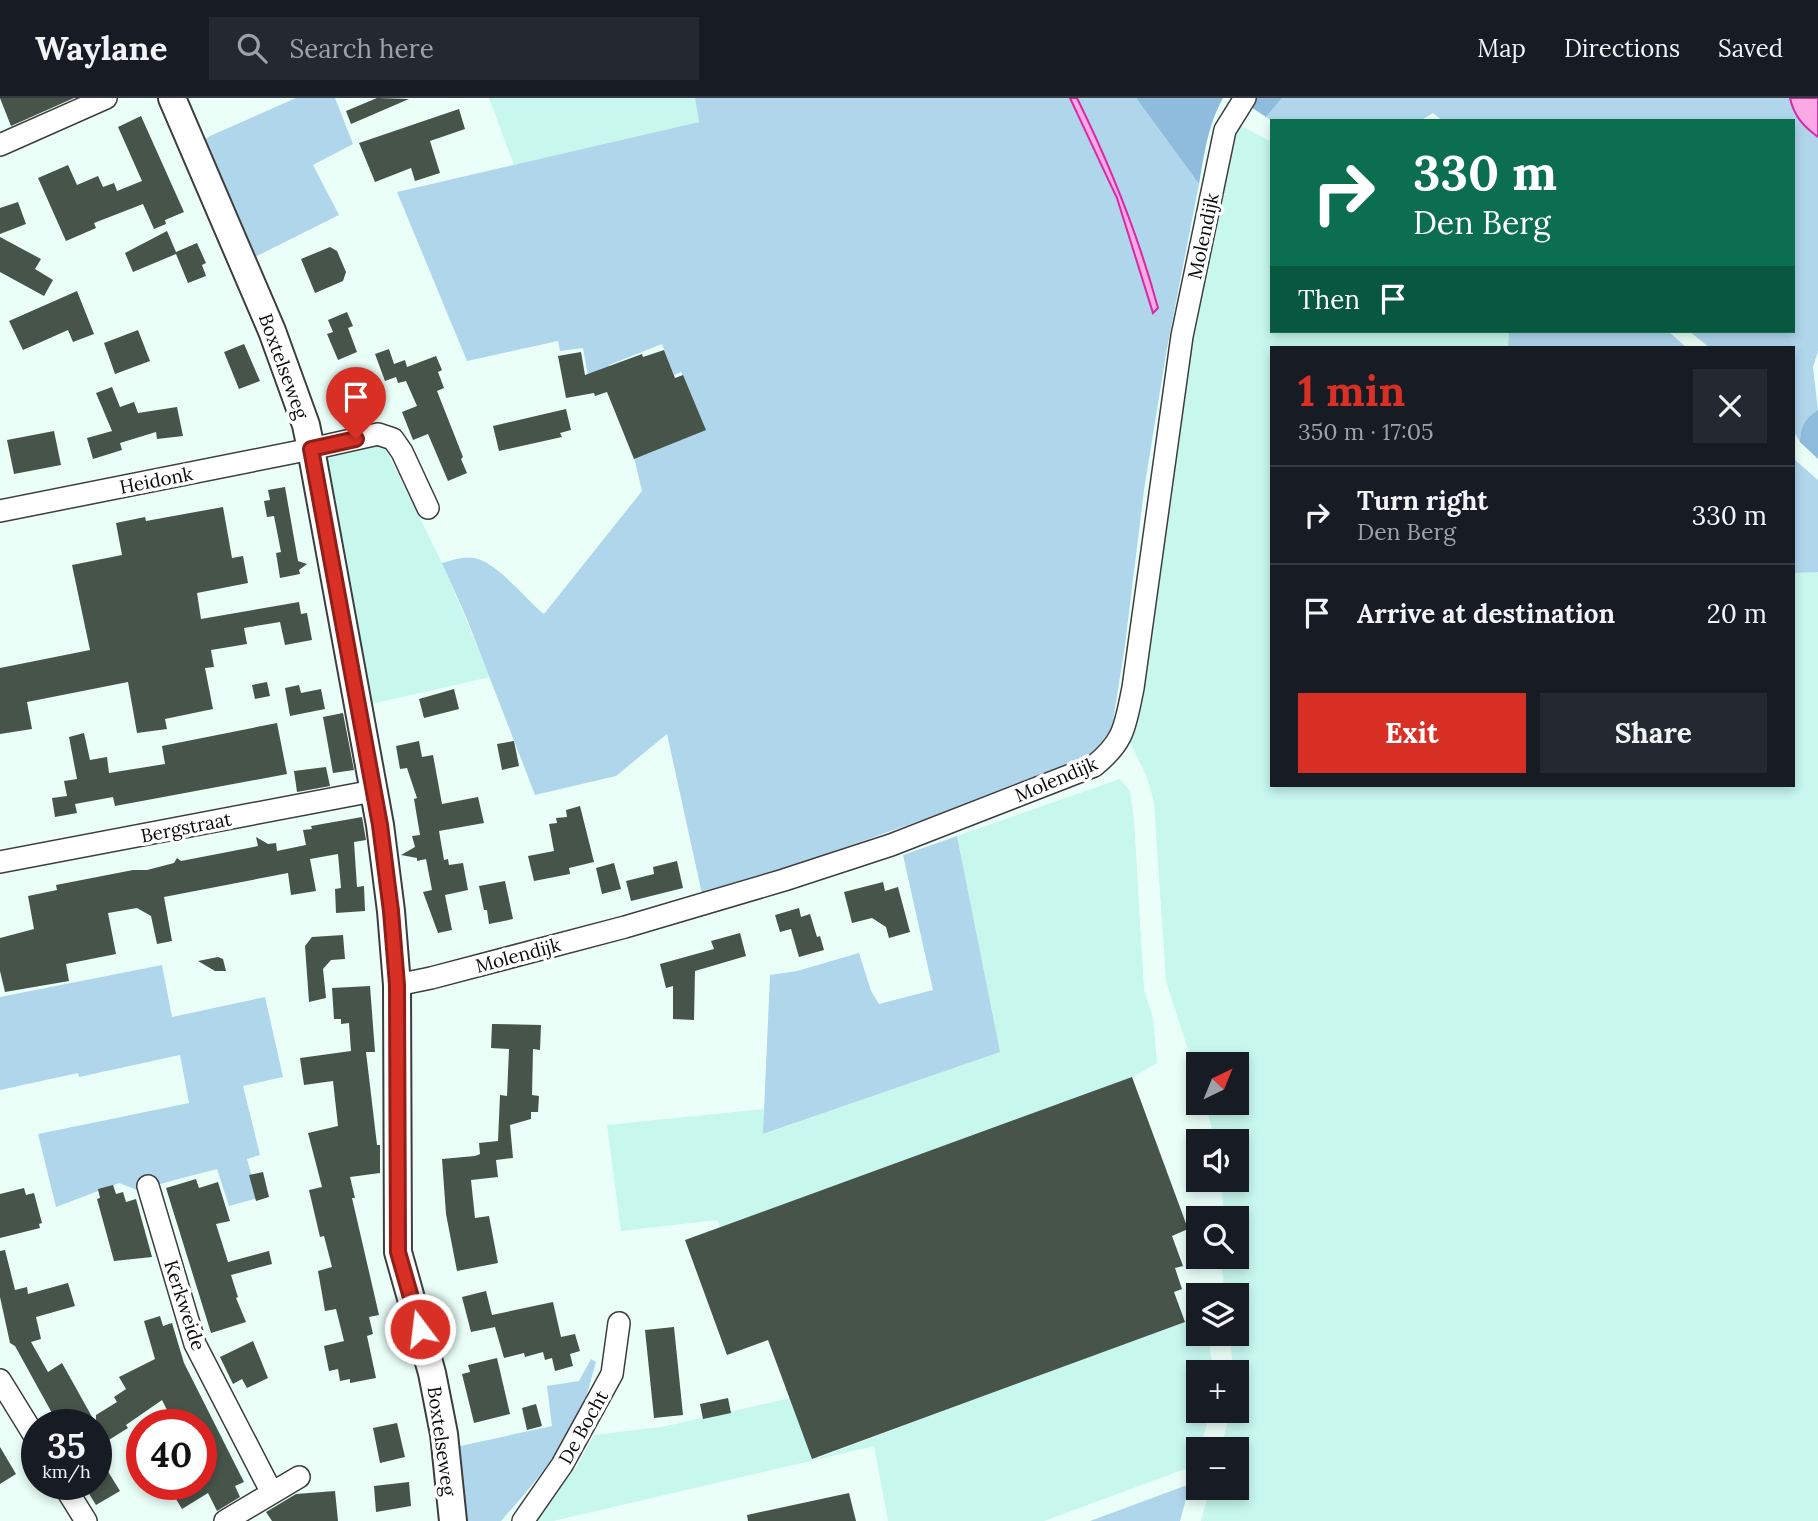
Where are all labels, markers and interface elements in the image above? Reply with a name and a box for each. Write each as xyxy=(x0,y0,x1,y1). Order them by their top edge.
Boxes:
search box xyxy=(209,17,699,80)
text: Waylane xyxy=(35,27,167,69)
icon: search xyxy=(233,29,271,67)
text: Search here xyxy=(289,32,434,65)
text: Map xyxy=(1477,33,1526,64)
text: Directions xyxy=(1564,33,1680,64)
text: Saved xyxy=(1718,33,1783,64)
text: 330 m xyxy=(1413,141,1557,203)
icon: right xyxy=(1298,147,1389,238)
street label: Molendijk xyxy=(1182,190,1224,281)
text: Den Berg xyxy=(1413,202,1551,243)
icon: arrive xyxy=(1374,280,1412,318)
text: Then xyxy=(1298,283,1360,316)
street label: Boxtelseweg xyxy=(254,310,314,423)
text: 1 min xyxy=(1298,364,1405,418)
pin xyxy=(326,367,386,439)
button: close xyxy=(1693,369,1767,443)
icon: arrive xyxy=(337,378,375,416)
text: 350 m · 17:05 xyxy=(1298,417,1434,446)
street label: Heidonk xyxy=(117,461,196,499)
text: Turn right xyxy=(1357,484,1488,517)
icon: right xyxy=(1298,496,1336,534)
text: 330 m xyxy=(1692,499,1767,532)
text: Den Berg xyxy=(1357,517,1456,546)
icon: arrive xyxy=(1298,594,1336,632)
text: Arrive at destination xyxy=(1357,597,1615,630)
text: 20 m xyxy=(1707,597,1767,630)
button: Exit xyxy=(1298,693,1526,773)
button: Share xyxy=(1540,693,1767,773)
street label: Molendijk xyxy=(1011,751,1102,807)
street label: Bergstraat xyxy=(139,806,234,848)
street label: Molendijk xyxy=(473,932,564,978)
north arrow xyxy=(1186,1052,1250,1115)
map controls xyxy=(1186,1052,1249,1500)
button: sound xyxy=(1186,1129,1249,1192)
button: search xyxy=(1186,1206,1249,1269)
street label: Kerkweide xyxy=(159,1257,211,1353)
button: layers xyxy=(1186,1283,1249,1346)
position arrow xyxy=(383,1292,457,1366)
button: + xyxy=(1186,1360,1249,1423)
street label: Boxtelseweg xyxy=(422,1385,462,1498)
street label: De Bocht xyxy=(553,1385,613,1468)
speed limit sign: 40 xyxy=(126,1409,217,1500)
text: 35 xyxy=(47,1423,86,1468)
button: − xyxy=(1186,1437,1249,1500)
text: km/h xyxy=(42,1460,91,1483)

